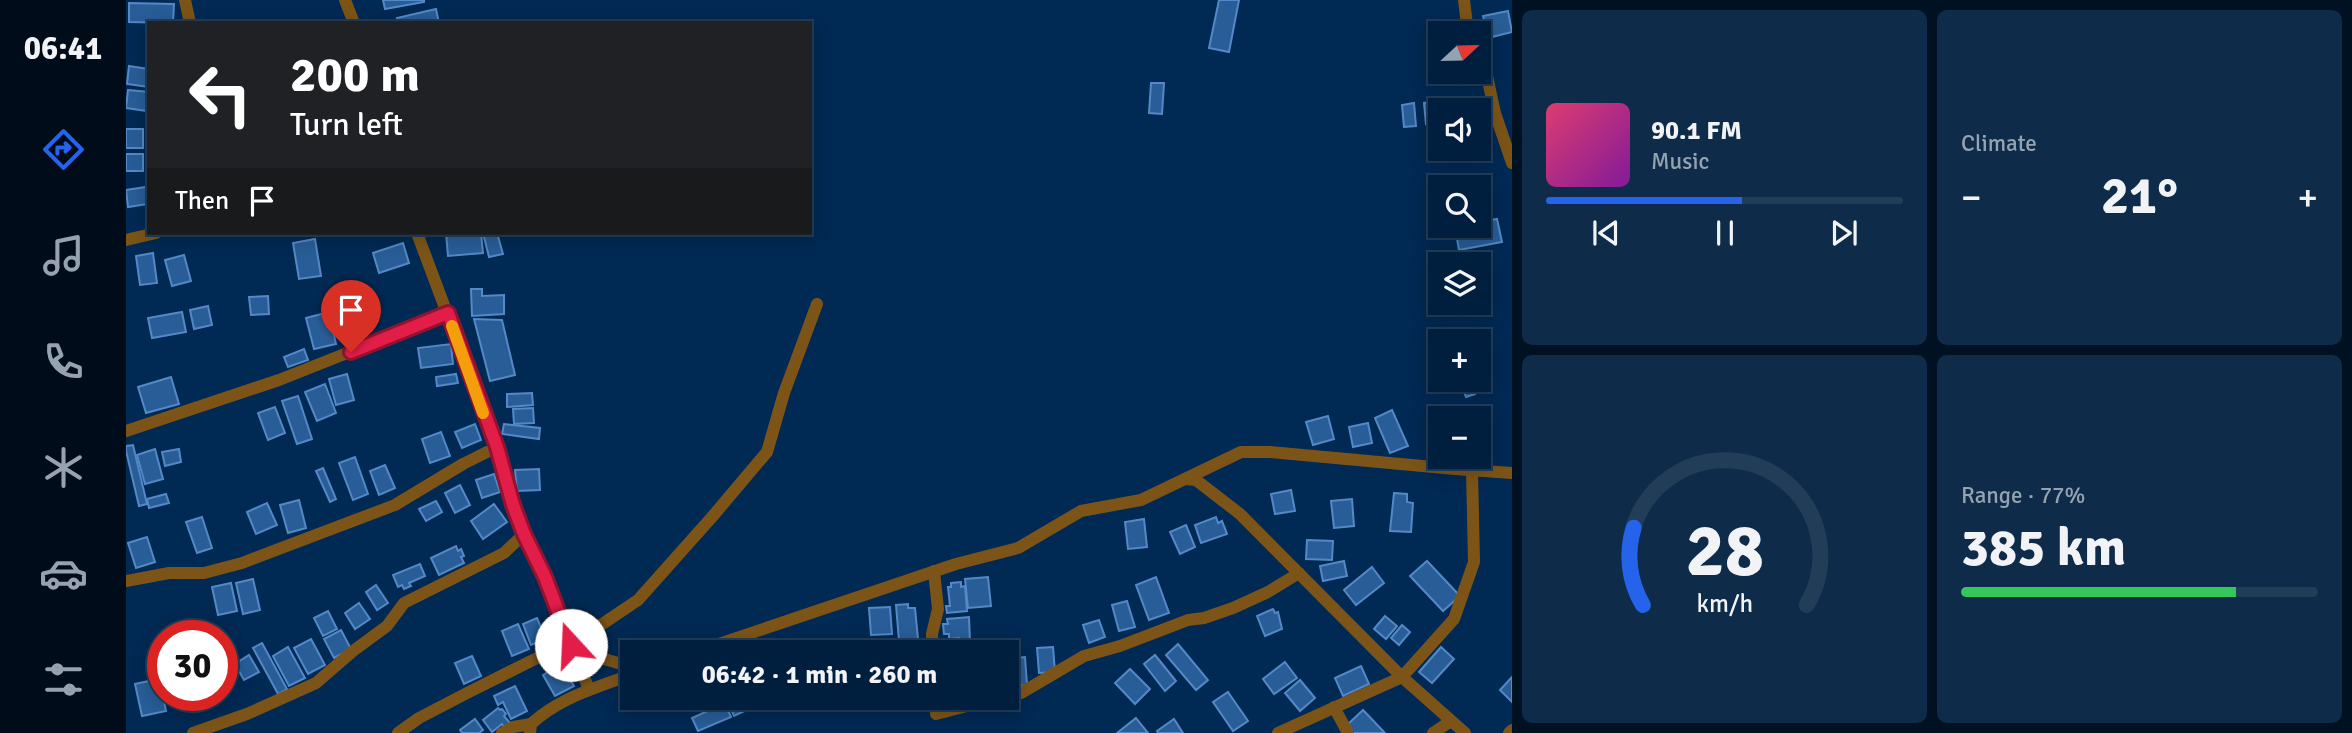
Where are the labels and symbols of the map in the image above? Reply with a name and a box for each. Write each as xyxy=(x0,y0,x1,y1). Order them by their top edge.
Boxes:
north arrow xyxy=(1428,21,1491,84)
pin xyxy=(321,280,381,352)
position arrow xyxy=(534,608,608,682)
speed limit sign: 30 xyxy=(147,620,238,711)

